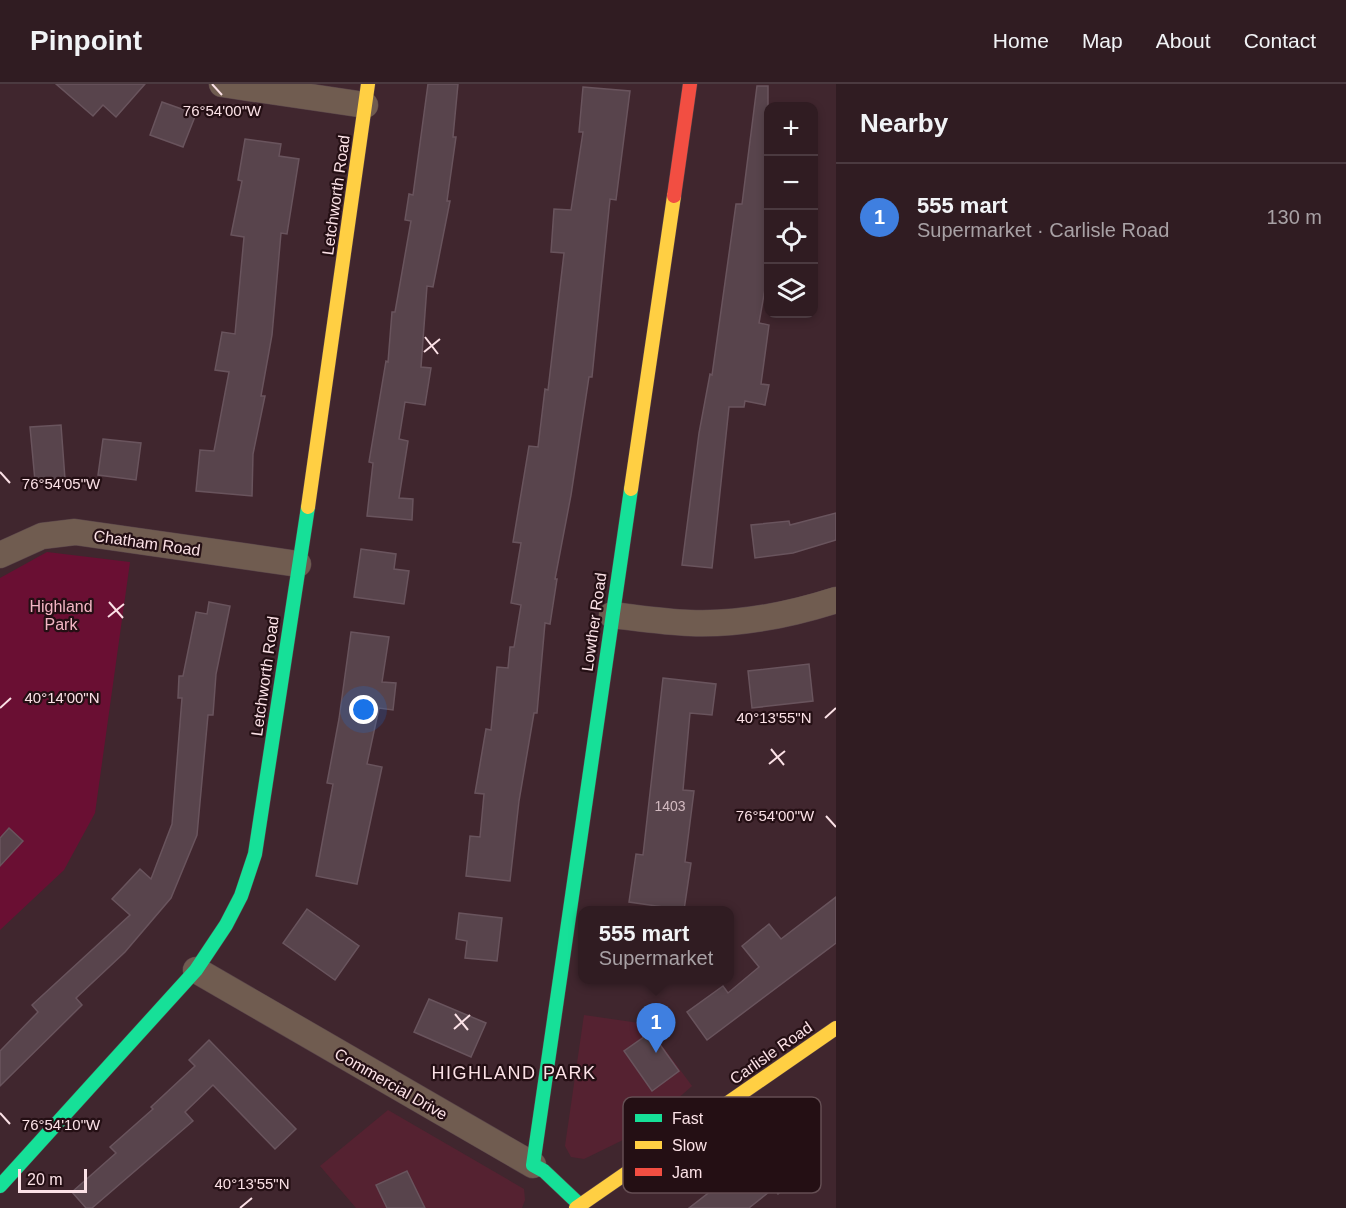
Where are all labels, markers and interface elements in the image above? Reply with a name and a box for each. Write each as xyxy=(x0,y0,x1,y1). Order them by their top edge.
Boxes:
text: Pinpoint xyxy=(30,25,142,56)
text: Home xyxy=(993,29,1049,52)
text: Map xyxy=(1082,29,1123,52)
text: About xyxy=(1156,29,1211,52)
text: Contact xyxy=(1244,29,1316,52)
text: 76°54'00"W xyxy=(183,102,262,119)
map controls xyxy=(764,102,818,318)
button: + xyxy=(764,102,818,156)
text: Nearby xyxy=(860,108,948,138)
street label: Letchworth Road xyxy=(319,134,353,256)
button: − xyxy=(764,156,818,210)
text: 555 mart xyxy=(917,193,1008,218)
text: 1 xyxy=(874,206,885,228)
text: 130 m xyxy=(1266,206,1322,228)
button: locate xyxy=(764,210,818,264)
text: Supermarket · Carlisle Road xyxy=(917,219,1169,241)
button: layers xyxy=(764,264,818,318)
text: 76°54'05"W xyxy=(22,475,101,492)
street label: Chatham Road xyxy=(93,527,201,559)
street label: Lowther Road xyxy=(579,571,609,673)
park label: Highland Park xyxy=(29,598,93,633)
street label: Letchworth Road xyxy=(248,615,282,737)
text: 40°14'00"N xyxy=(24,689,100,706)
your location xyxy=(349,695,378,724)
text: 40°13'55"N xyxy=(736,709,812,726)
house number: 1403 xyxy=(654,798,686,814)
text: 76°54'00"W xyxy=(736,807,815,824)
popup xyxy=(578,906,734,984)
text: 555 mart xyxy=(599,921,689,946)
text: Supermarket xyxy=(599,947,713,969)
pin: 1 xyxy=(636,1004,676,1053)
street label: Carlisle Road xyxy=(727,1018,815,1088)
street label: Commercial Drive xyxy=(332,1045,450,1123)
district label: HIGHLAND PARK xyxy=(431,1063,597,1083)
legend xyxy=(623,1097,821,1193)
text: Fast xyxy=(672,1110,704,1127)
text: 76°54'10"W xyxy=(22,1116,101,1133)
text: Slow xyxy=(672,1137,707,1154)
text: Jam xyxy=(672,1164,702,1181)
scale bar xyxy=(18,1166,87,1194)
text: 20 m xyxy=(27,1171,63,1188)
text: 40°13'55"N xyxy=(214,1175,290,1192)

